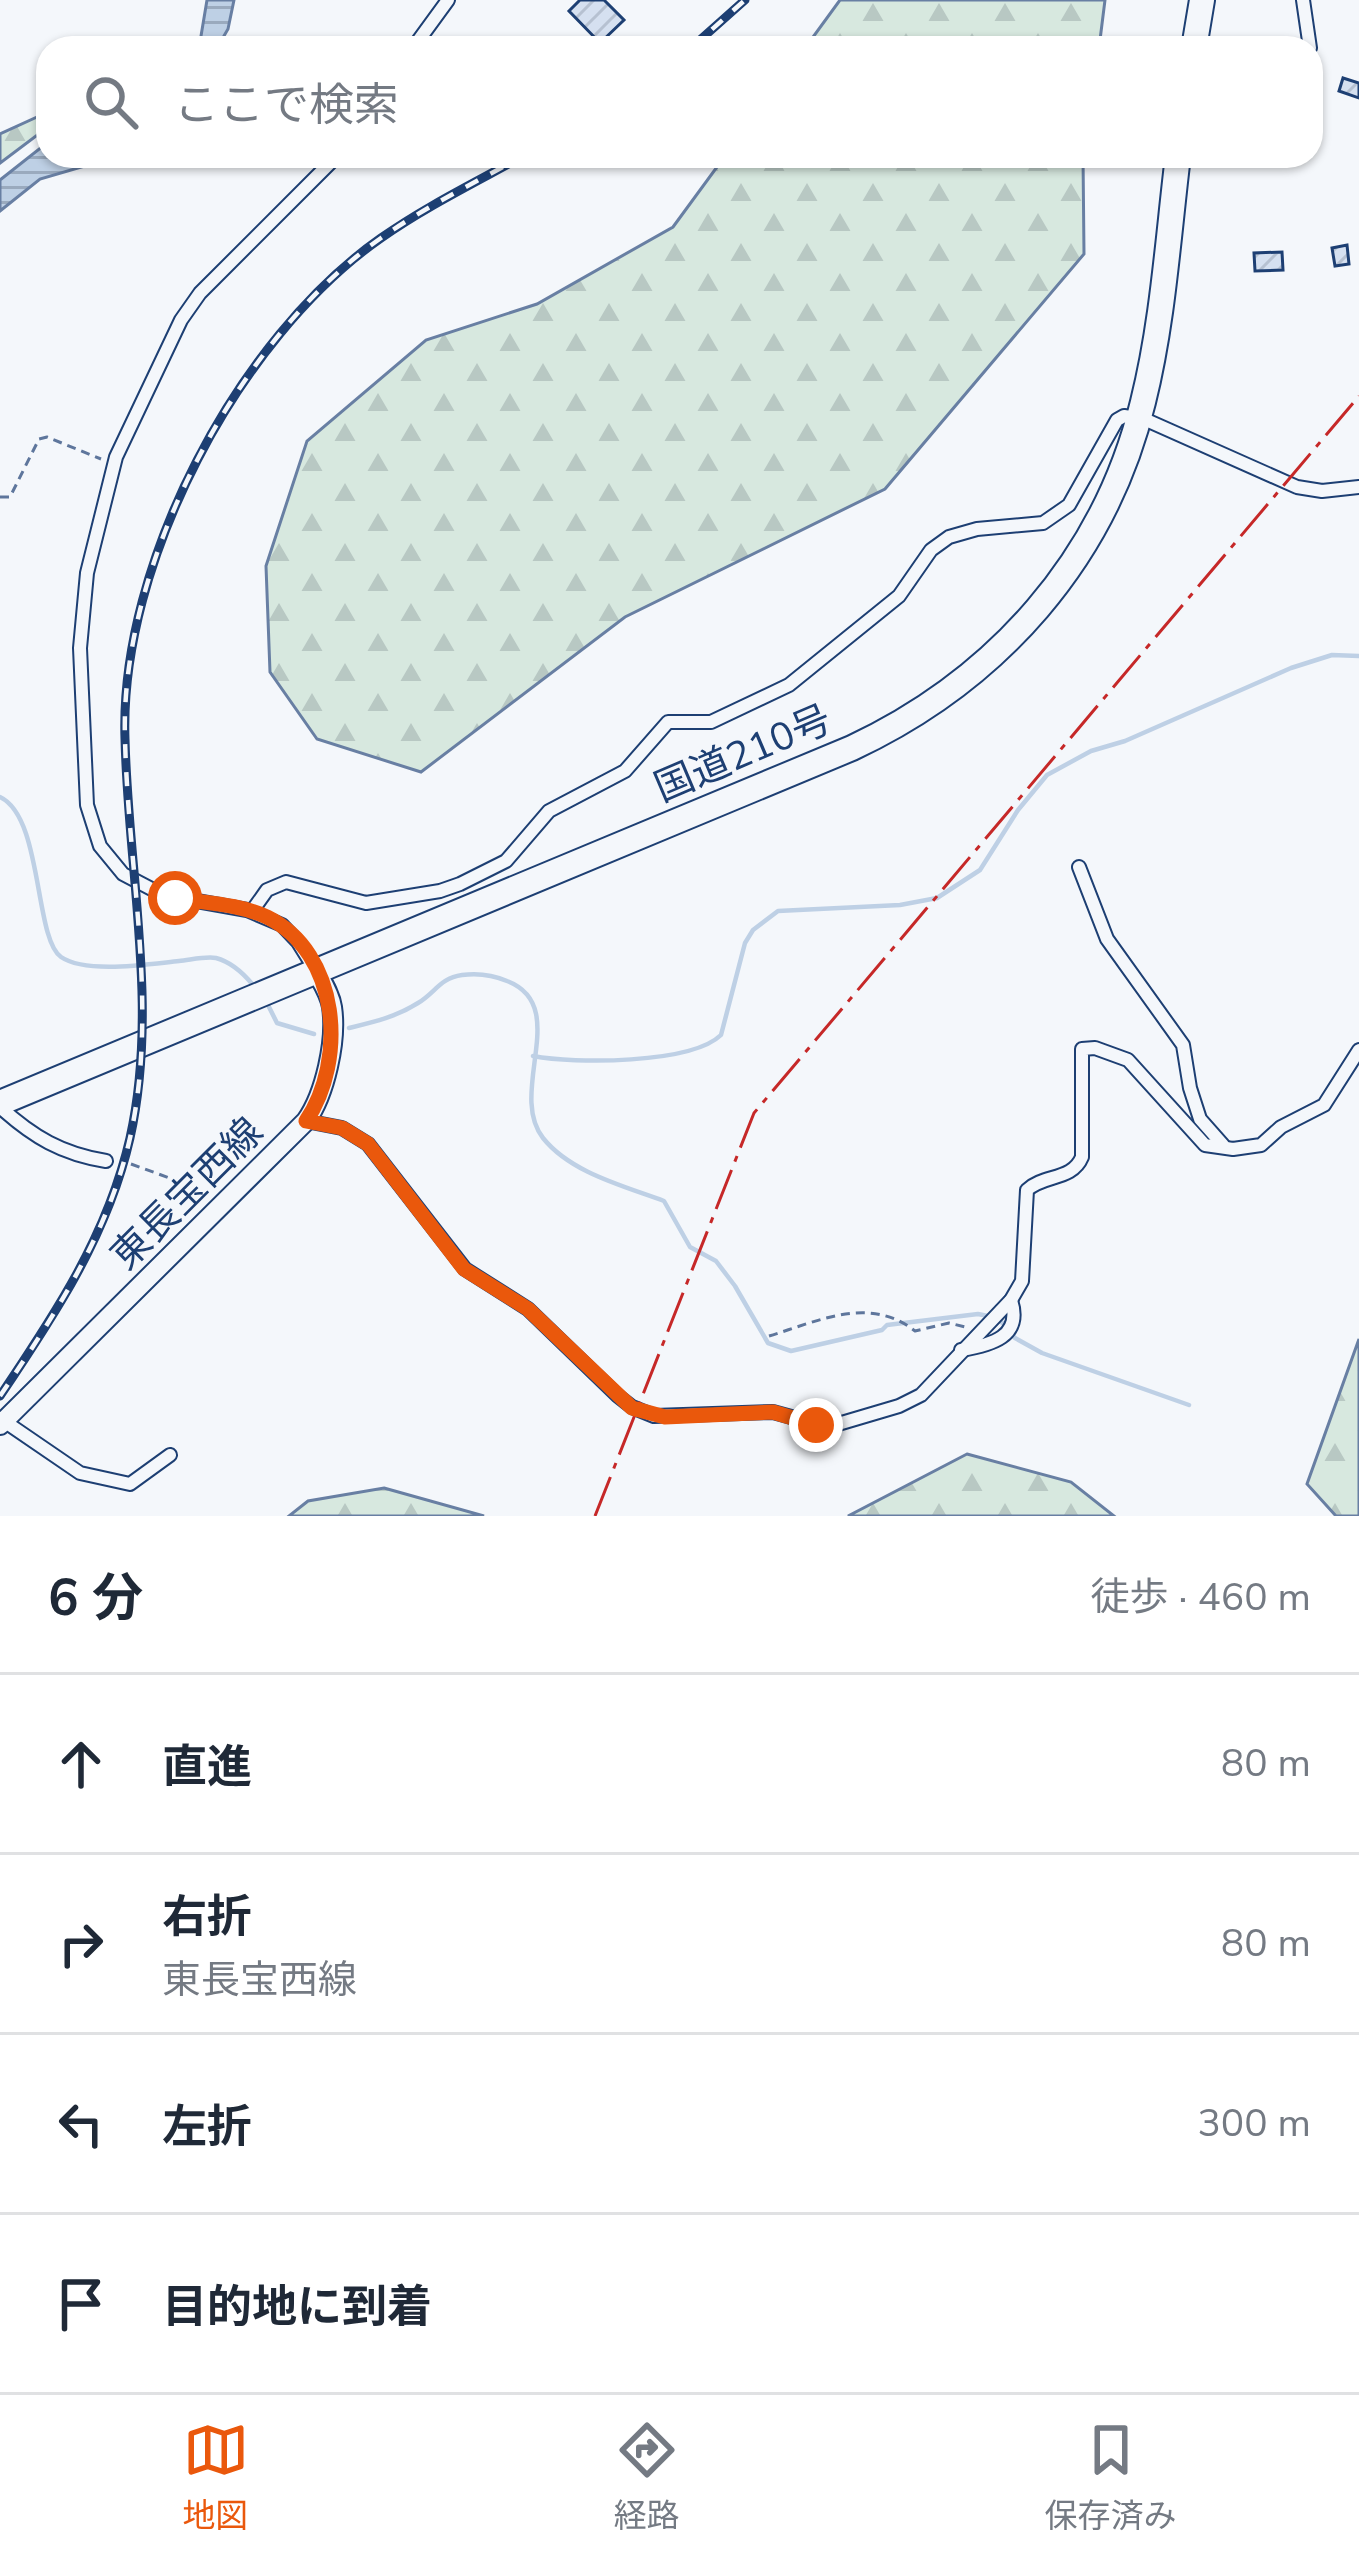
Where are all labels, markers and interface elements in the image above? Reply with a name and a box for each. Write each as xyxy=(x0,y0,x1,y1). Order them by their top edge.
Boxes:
search box xyxy=(36,36,1323,168)
icon: search xyxy=(78,69,144,135)
text: ここで検索 xyxy=(174,75,399,136)
street label: 国道210号 xyxy=(646,693,840,815)
route start xyxy=(148,871,202,925)
street label: 東長宝西線 xyxy=(99,1106,275,1282)
route end xyxy=(789,1398,843,1452)
text: 6 分 xyxy=(48,1563,143,1633)
text: 徒歩 · 460 m xyxy=(1090,1571,1311,1624)
icon: ahead xyxy=(48,1731,114,1797)
text: 直進 xyxy=(162,1737,252,1798)
text: 80 m xyxy=(1221,1737,1311,1790)
text: 右折 xyxy=(162,1887,252,1948)
icon: right xyxy=(48,1911,114,1977)
text: 80 m xyxy=(1221,1917,1311,1970)
text: 東長宝西線 xyxy=(162,1954,357,2007)
icon: left xyxy=(48,2091,114,2157)
text: 左折 xyxy=(162,2097,252,2158)
text: 300 m xyxy=(1197,2097,1311,2150)
icon: arrive xyxy=(48,2271,114,2337)
text: 目的地に到着 xyxy=(162,2277,432,2338)
tab: 地図 xyxy=(183,2417,249,2539)
tab: 経路 xyxy=(614,2417,680,2539)
tab: 保存済み xyxy=(1045,2417,1177,2539)

